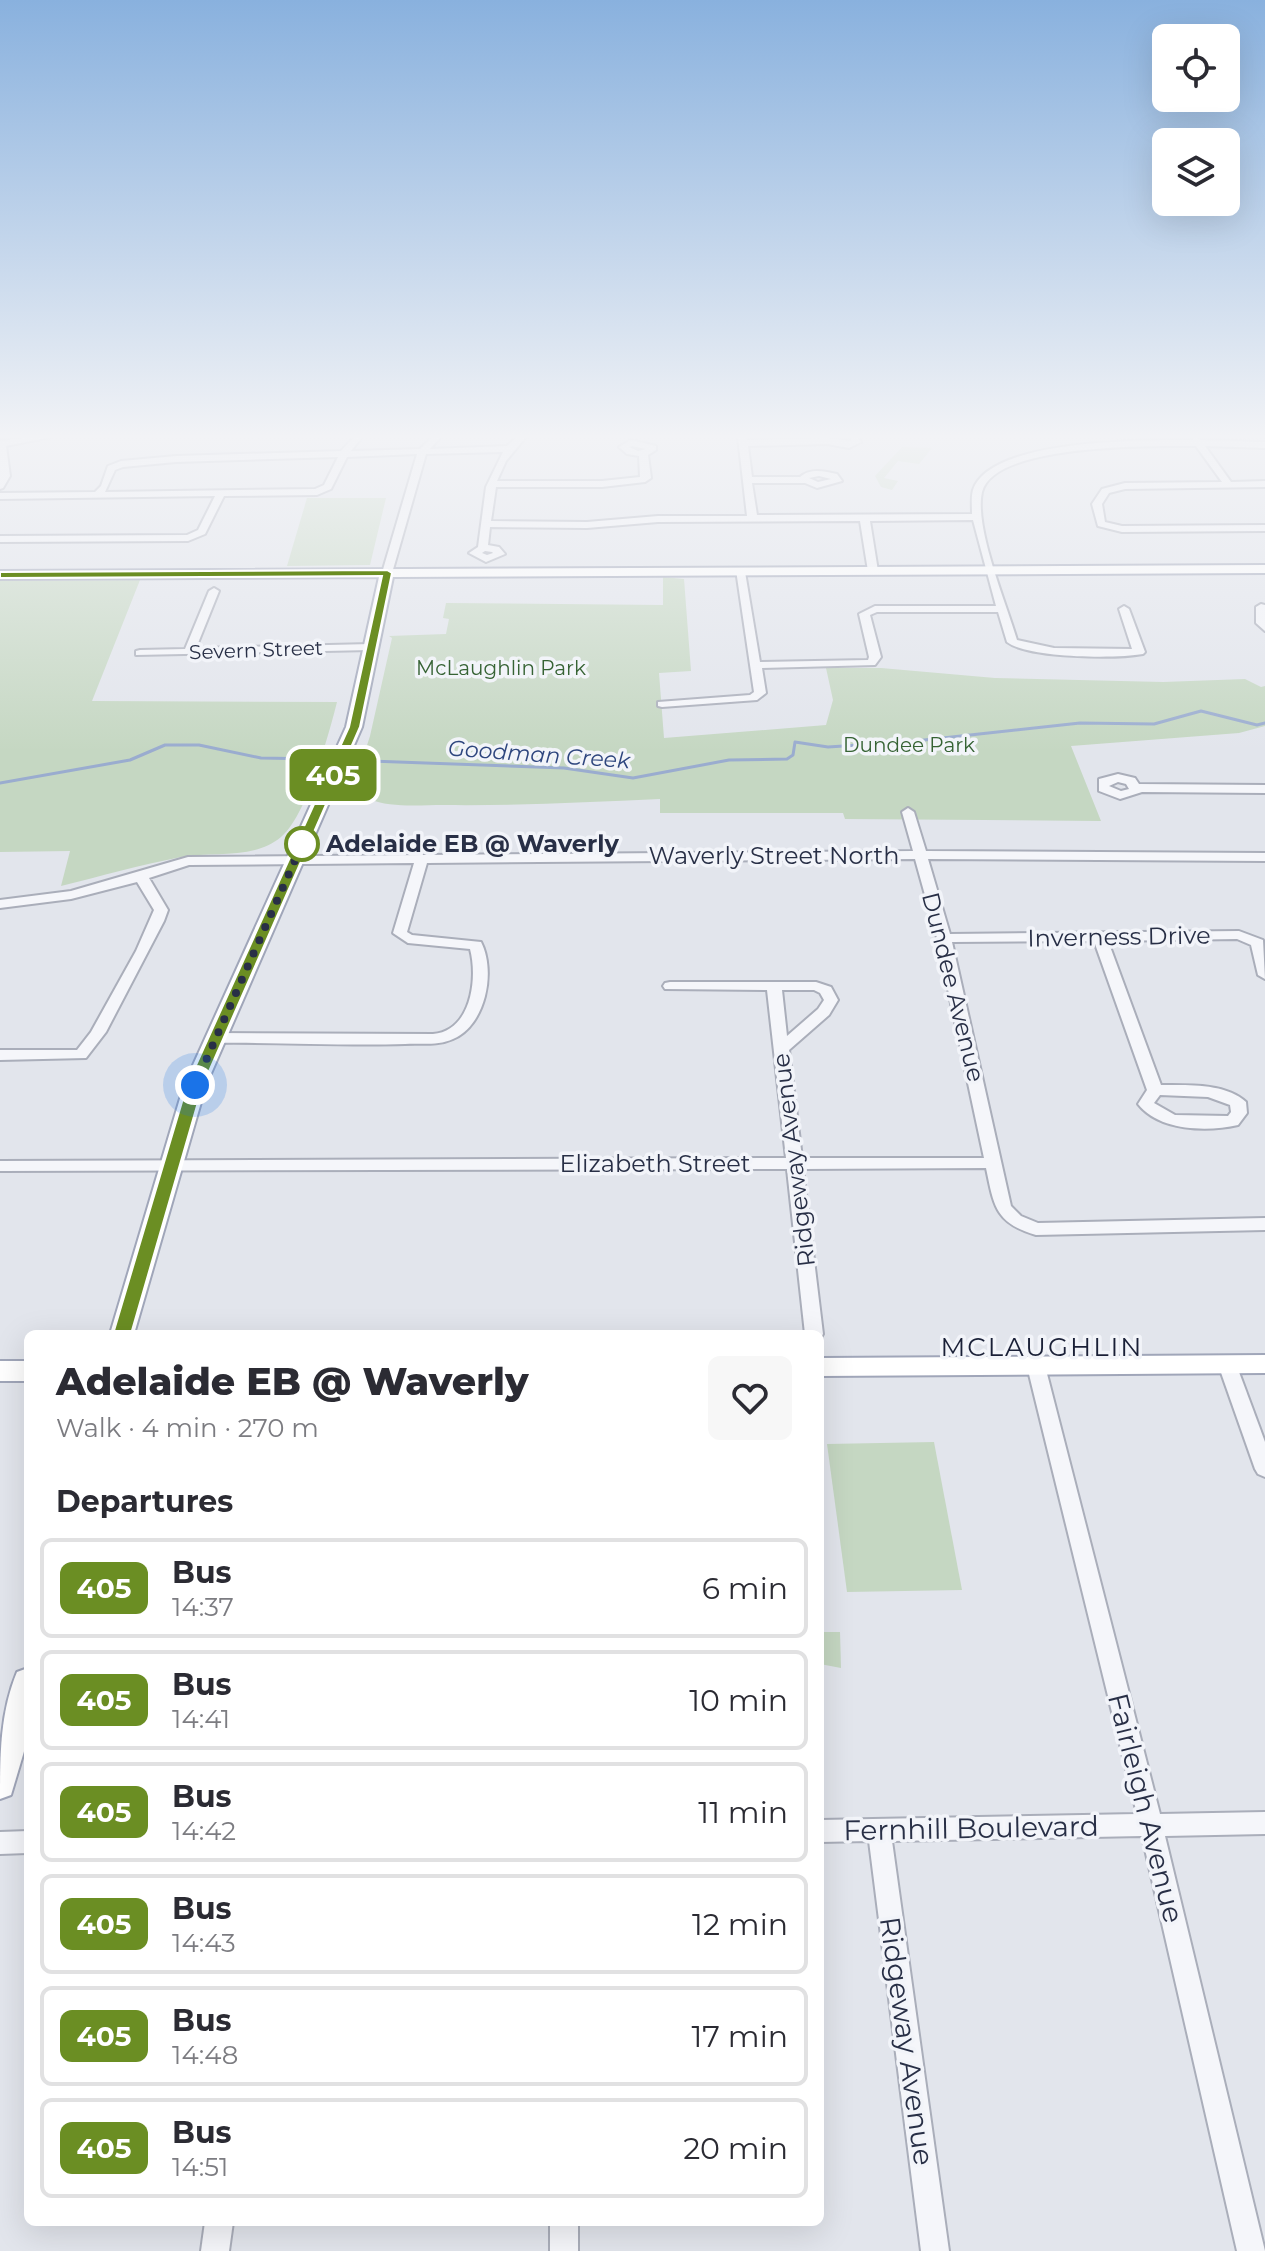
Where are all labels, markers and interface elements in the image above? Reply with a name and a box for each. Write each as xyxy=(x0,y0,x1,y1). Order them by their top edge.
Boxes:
map controls xyxy=(1152,24,1240,216)
button: locate xyxy=(1152,24,1240,112)
button: layers xyxy=(1152,128,1240,216)
street label: Severn Street xyxy=(189,636,323,664)
park label: McLaughlin Park xyxy=(416,656,586,680)
park label: Dundee Park xyxy=(843,733,975,757)
water label: Goodman Creek xyxy=(447,735,632,774)
line badge: 405 xyxy=(287,749,379,801)
text: 405 xyxy=(306,758,360,792)
marker: Adelaide EB @ Waverly xyxy=(285,827,319,861)
place label: Adelaide EB @ Waverly xyxy=(325,829,619,858)
street label: Waverly Street North xyxy=(649,841,899,870)
street label: Dundee Avenue xyxy=(916,889,991,1085)
street label: Inverness Drive xyxy=(1027,920,1211,953)
street label: Ridgeway Avenue xyxy=(766,1052,821,1269)
your location xyxy=(175,1065,215,1105)
street label: Elizabeth Street xyxy=(560,1149,751,1178)
district label: MCLAUGHLIN xyxy=(941,1331,1143,1363)
button: heart xyxy=(708,1356,792,1440)
text: Adelaide EB @ Waverly xyxy=(56,1358,528,1405)
text: Walk · 4 min · 270 m xyxy=(56,1412,319,1444)
text: Departures xyxy=(56,1483,233,1520)
text: Bus xyxy=(172,1554,232,1591)
text: 6 min xyxy=(702,1570,788,1607)
text: 405 xyxy=(77,1571,131,1605)
text: 14:37 xyxy=(172,1591,234,1623)
text: Bus xyxy=(172,1666,232,1703)
text: 10 min xyxy=(689,1682,788,1719)
text: 405 xyxy=(77,1683,131,1717)
street label: Fairleigh Avenue xyxy=(1101,1690,1191,1926)
text: 14:41 xyxy=(172,1703,230,1735)
text: Bus xyxy=(172,1778,232,1815)
text: 11 min xyxy=(698,1794,788,1831)
text: 405 xyxy=(77,1795,131,1829)
street label: Fernhill Boulevard xyxy=(843,1809,1099,1847)
text: 14:42 xyxy=(172,1815,236,1847)
text: Bus xyxy=(172,1890,232,1927)
text: 12 min xyxy=(692,1906,788,1943)
text: 405 xyxy=(77,1907,131,1941)
street label: Ridgeway Avenue xyxy=(873,1914,941,2168)
text: 14:43 xyxy=(172,1927,236,1959)
text: Bus xyxy=(172,2002,232,2039)
text: 17 min xyxy=(691,2018,788,2055)
text: 405 xyxy=(77,2019,131,2053)
text: 14:48 xyxy=(172,2039,238,2071)
text: Bus xyxy=(172,2114,232,2151)
text: 20 min xyxy=(683,2130,788,2167)
text: 405 xyxy=(77,2131,131,2165)
text: 14:51 xyxy=(172,2151,228,2183)

